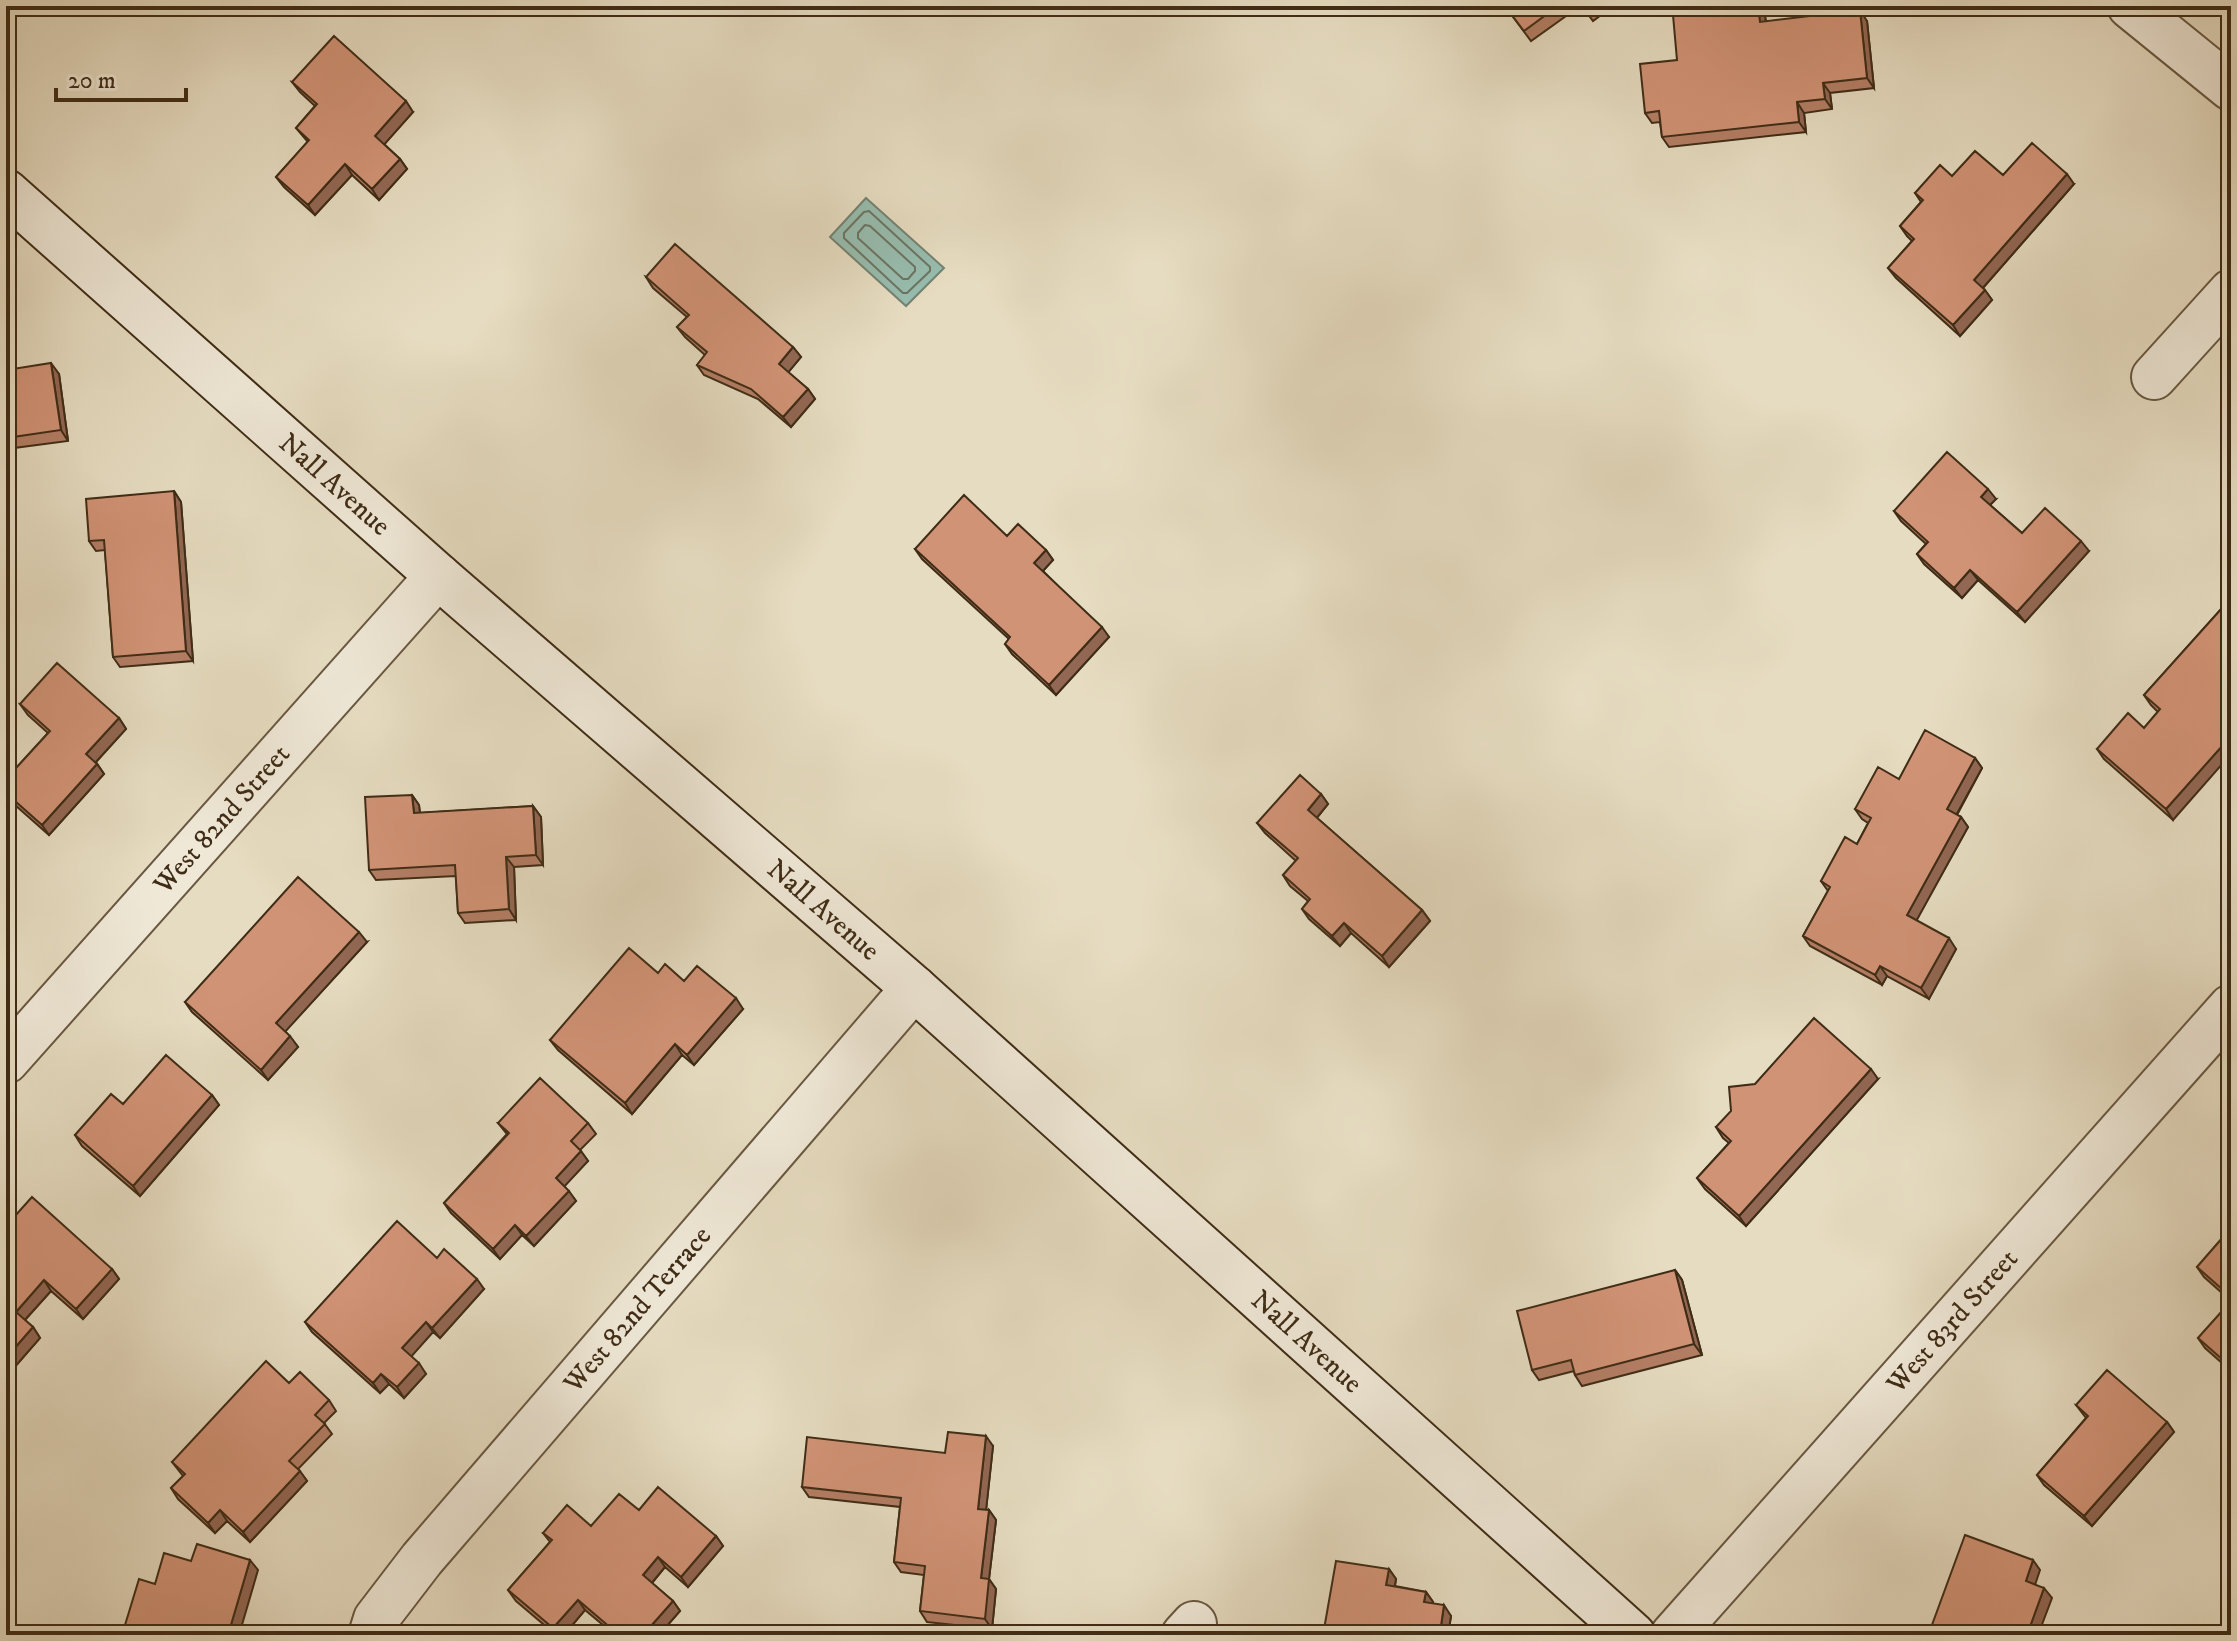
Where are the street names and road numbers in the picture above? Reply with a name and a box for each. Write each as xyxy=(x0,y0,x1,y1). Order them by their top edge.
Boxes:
street label: Nall Avenue xyxy=(272,425,398,543)
street label: West 82nd Street xyxy=(145,737,297,902)
street label: Nall Avenue xyxy=(760,851,887,968)
street label: West 82nd Terrace xyxy=(555,1219,719,1401)
street label: West 83rd Street xyxy=(1878,1242,2025,1401)
street label: Nall Avenue xyxy=(1244,1282,1370,1401)

